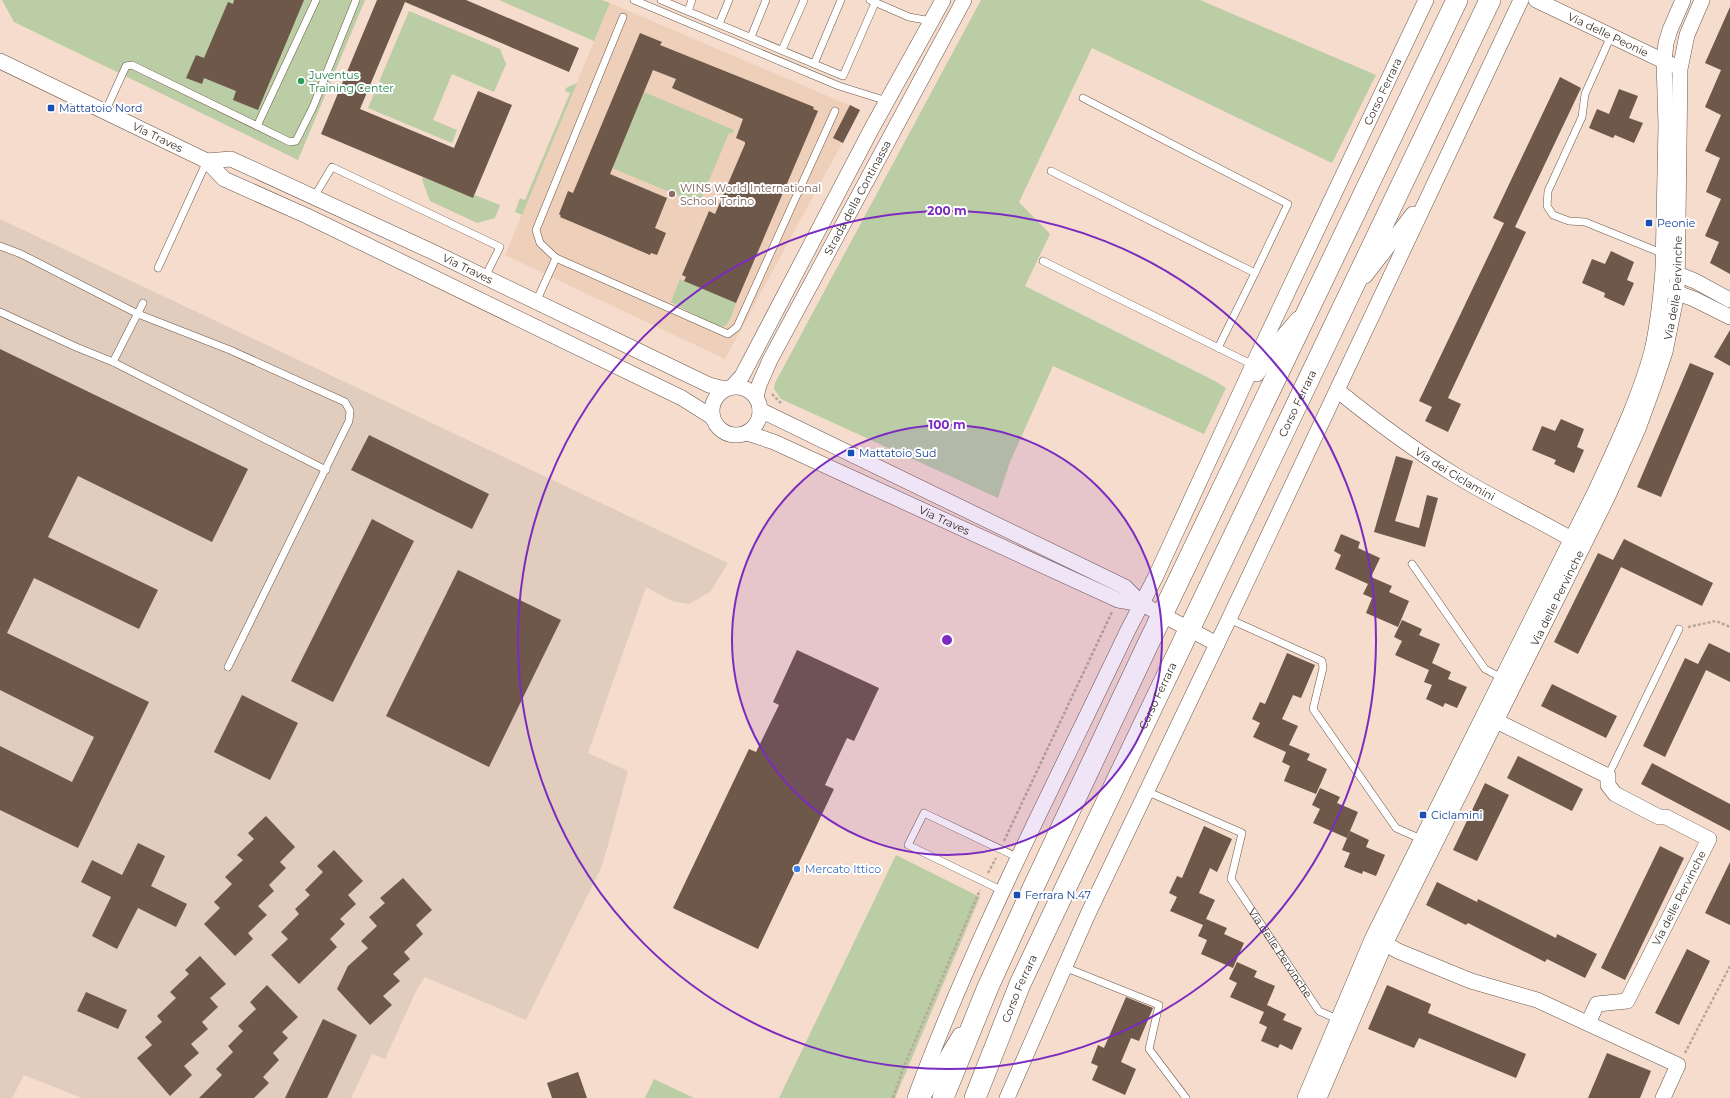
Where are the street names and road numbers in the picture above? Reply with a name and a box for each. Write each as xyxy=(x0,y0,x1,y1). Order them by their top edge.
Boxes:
street label: Via delle Peonie xyxy=(1566,9,1651,60)
street label: Corso Ferrara xyxy=(1361,56,1404,127)
street label: Via Traves xyxy=(130,119,186,155)
street label: Strada della Continassa xyxy=(821,138,894,258)
street label: Via delle Pervinche xyxy=(1661,235,1685,341)
street label: Via Traves xyxy=(440,251,496,287)
street label: Corso Ferrara xyxy=(1275,368,1319,439)
street label: Via dei Ciclamini xyxy=(1412,444,1498,504)
street label: Via Traves xyxy=(917,503,973,538)
street label: Via delle Pervinche xyxy=(1528,548,1587,648)
street label: Corso Ferrara xyxy=(1136,660,1180,732)
street label: Via delle Pervinche xyxy=(1649,848,1709,948)
street label: Via delle Pervinche xyxy=(1245,905,1315,1001)
street label: Corso Ferrara xyxy=(998,952,1040,1025)

